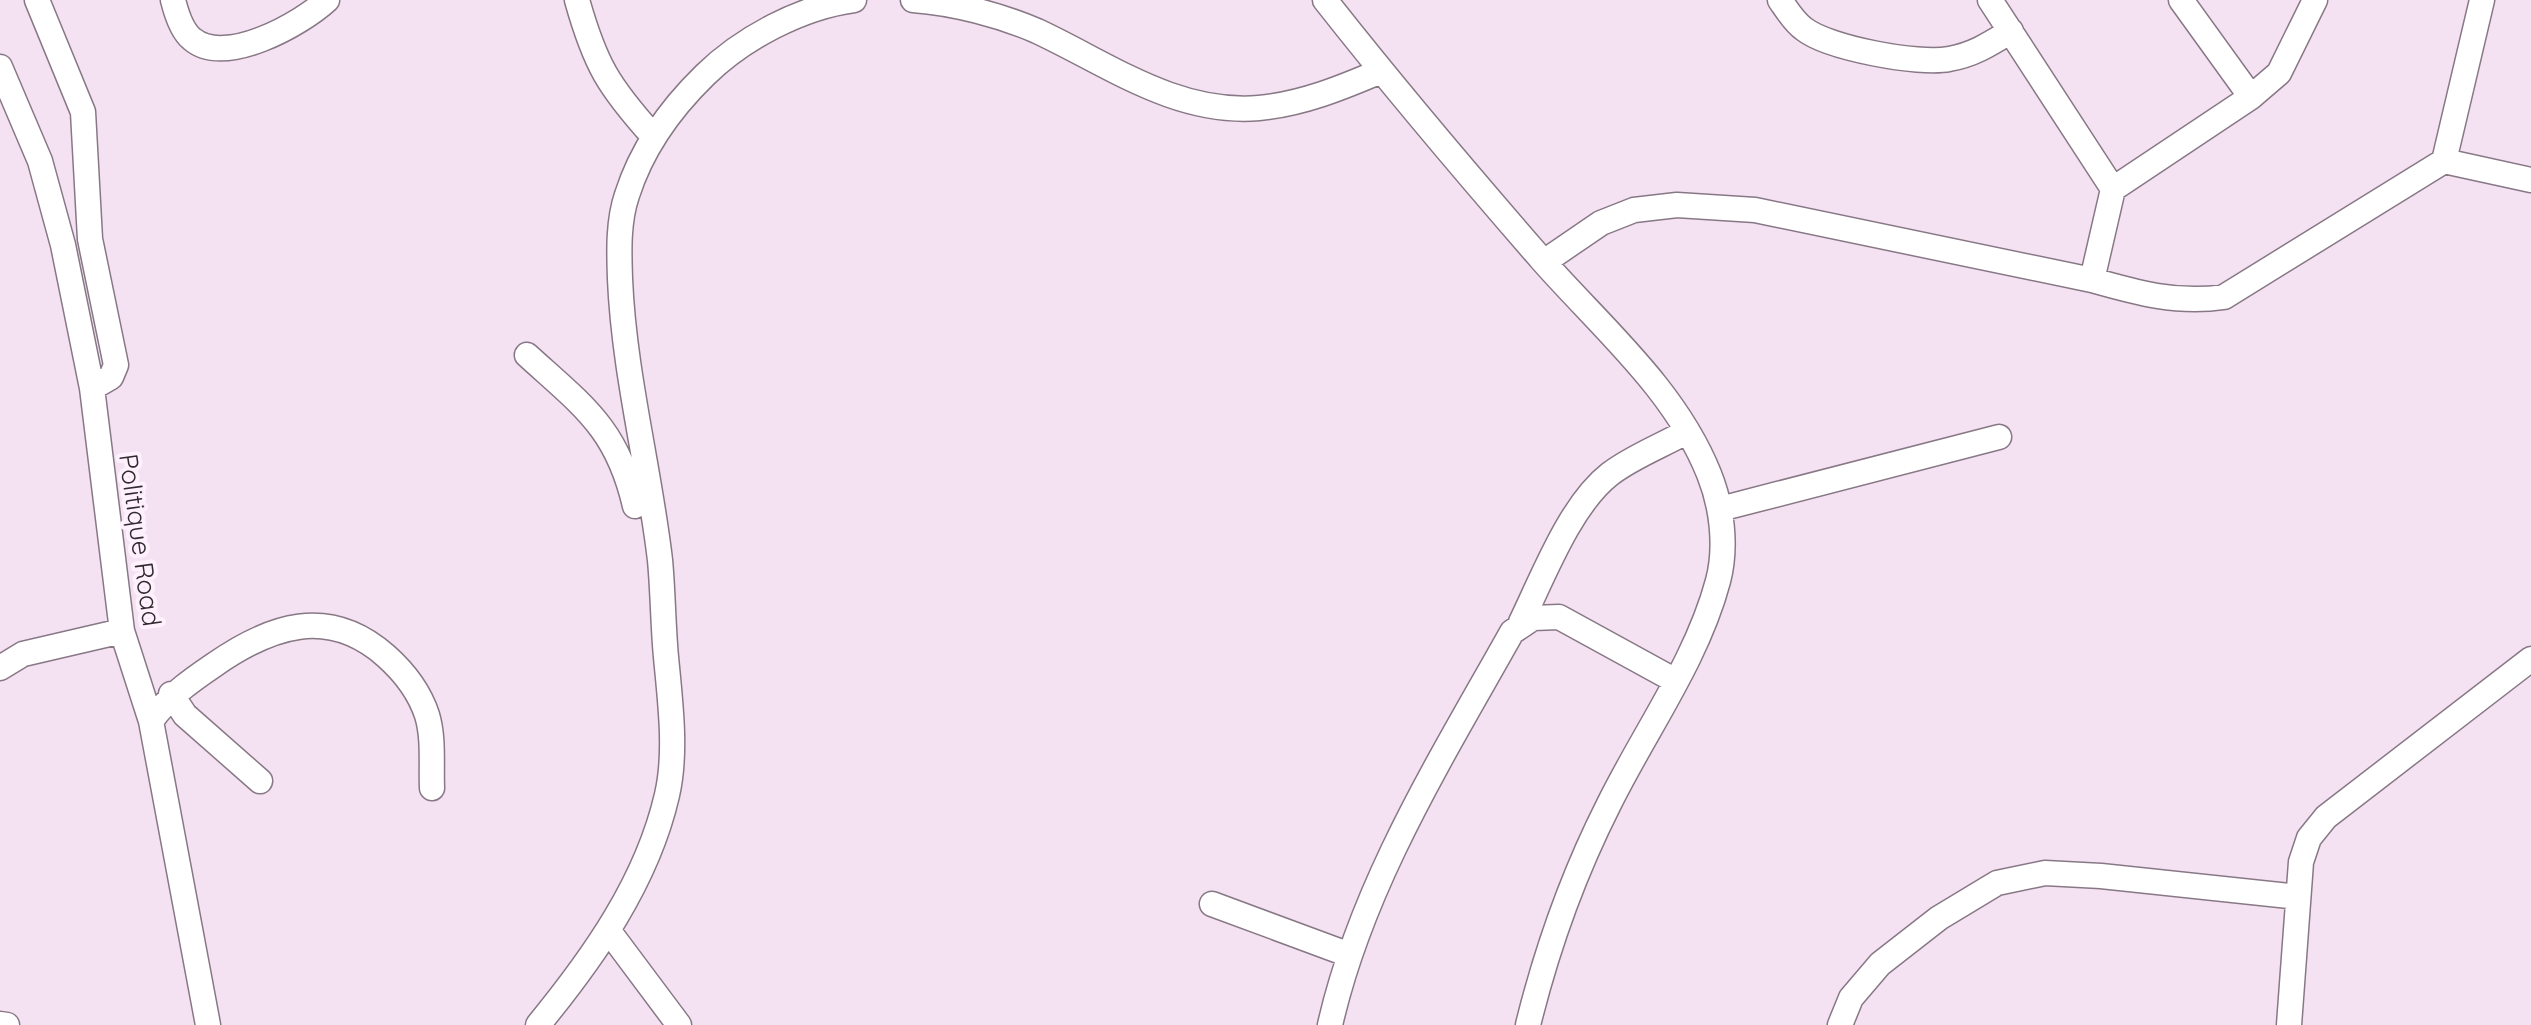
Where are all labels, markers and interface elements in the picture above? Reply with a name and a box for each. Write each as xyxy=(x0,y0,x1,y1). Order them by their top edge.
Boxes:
street label: Politique Road xyxy=(112,452,169,628)

